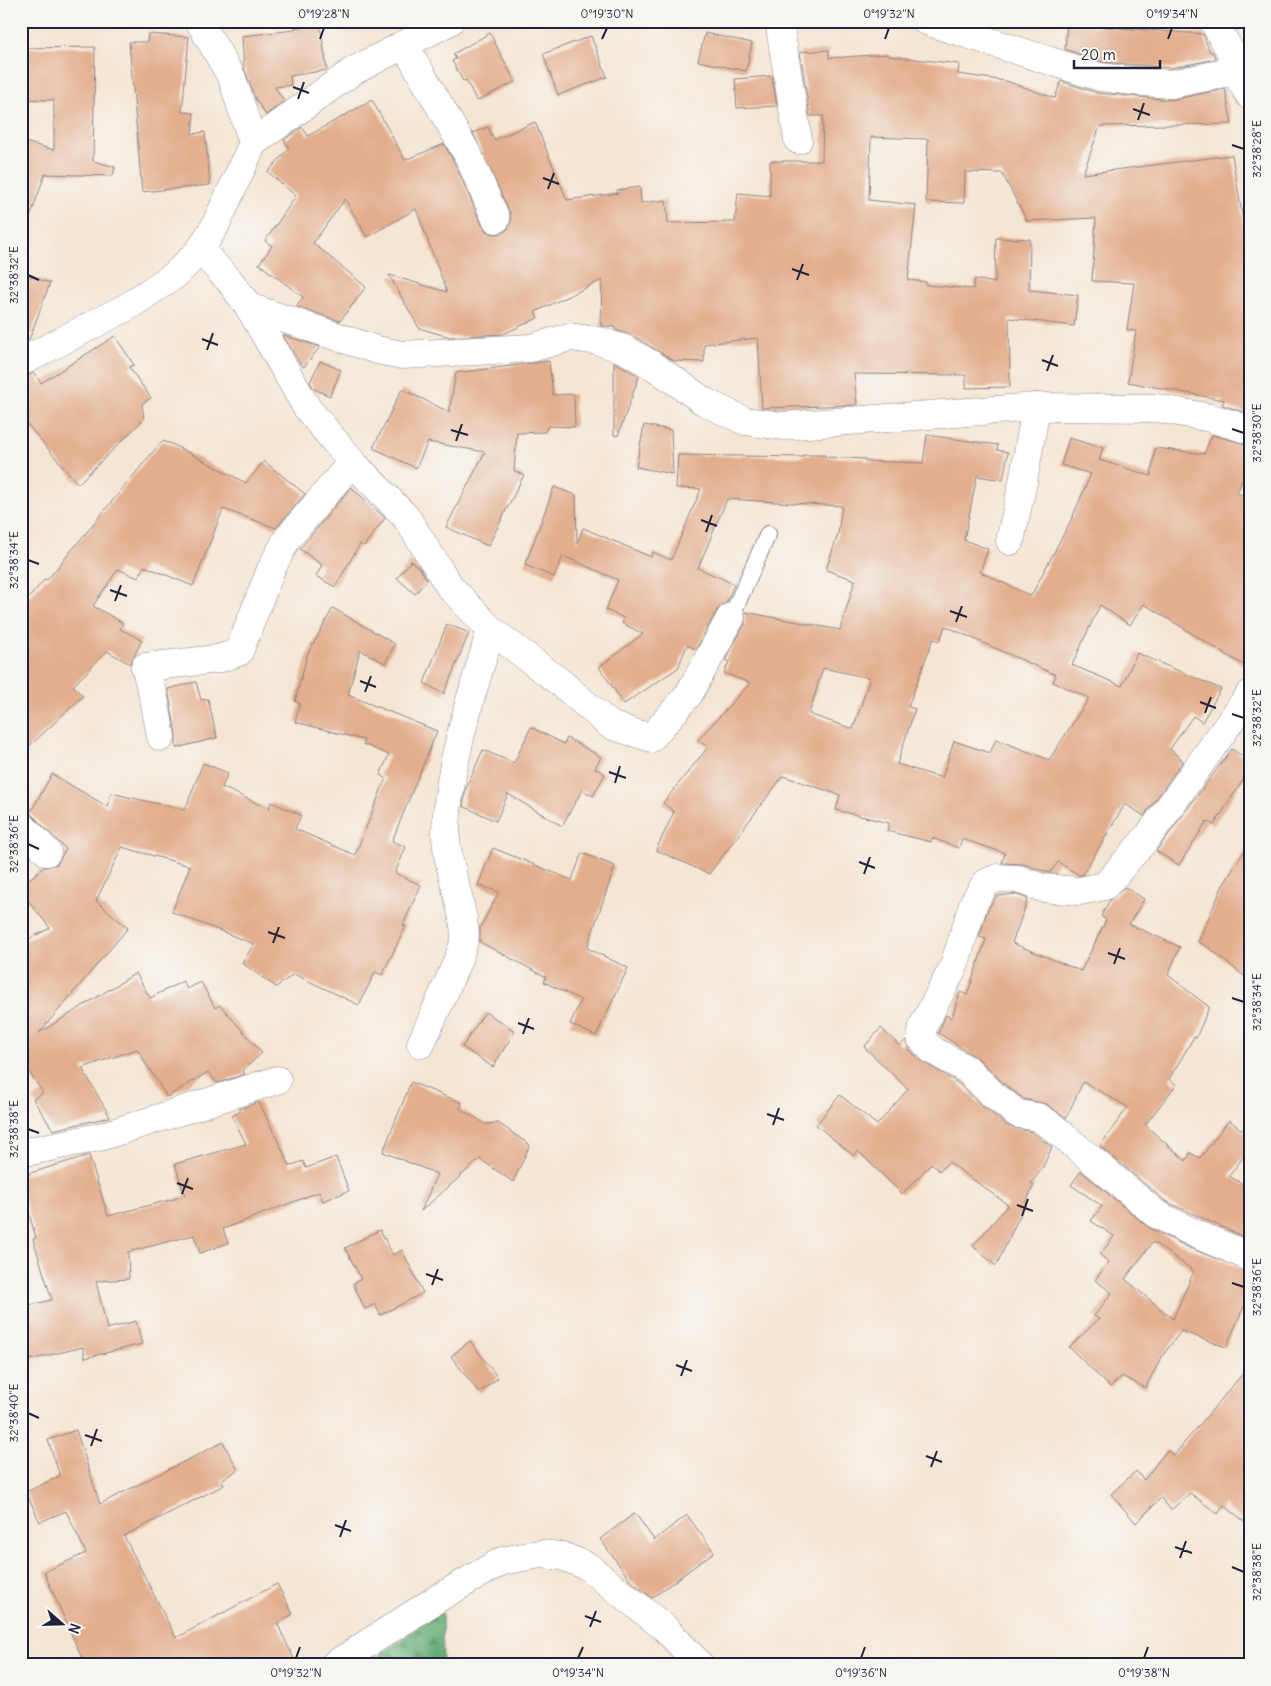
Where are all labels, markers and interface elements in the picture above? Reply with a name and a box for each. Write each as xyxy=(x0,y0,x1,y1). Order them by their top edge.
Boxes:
text: 0°19'28"N xyxy=(298,6,350,21)
text: 0°19'30"N xyxy=(581,6,633,21)
text: 0°19'32"N xyxy=(863,6,915,21)
text: 0°19'34"N xyxy=(1146,6,1198,21)
scale bar xyxy=(1074,38,1160,70)
text: 20 m xyxy=(1081,45,1116,64)
text: 32°38'28"E xyxy=(1249,120,1264,178)
text: 32°38'32"E xyxy=(6,246,21,304)
text: 32°38'30"E xyxy=(1249,403,1264,463)
text: 32°38'34"E xyxy=(6,531,21,589)
text: 32°38'32"E xyxy=(1249,689,1264,747)
text: 32°38'36"E xyxy=(6,815,21,873)
text: 32°38'34"E xyxy=(1249,973,1264,1031)
text: 32°38'38"E xyxy=(6,1100,21,1158)
text: 32°38'36"E xyxy=(1249,1258,1264,1316)
text: 32°38'40"E xyxy=(6,1383,21,1443)
text: 32°38'38"E xyxy=(1249,1543,1264,1601)
north arrow xyxy=(38,1598,88,1648)
text: N xyxy=(64,1621,84,1636)
text: 0°19'32"N xyxy=(270,1665,322,1680)
text: 0°19'34"N xyxy=(552,1665,604,1680)
text: 0°19'36"N xyxy=(835,1665,887,1680)
text: 0°19'38"N xyxy=(1118,1665,1170,1680)

